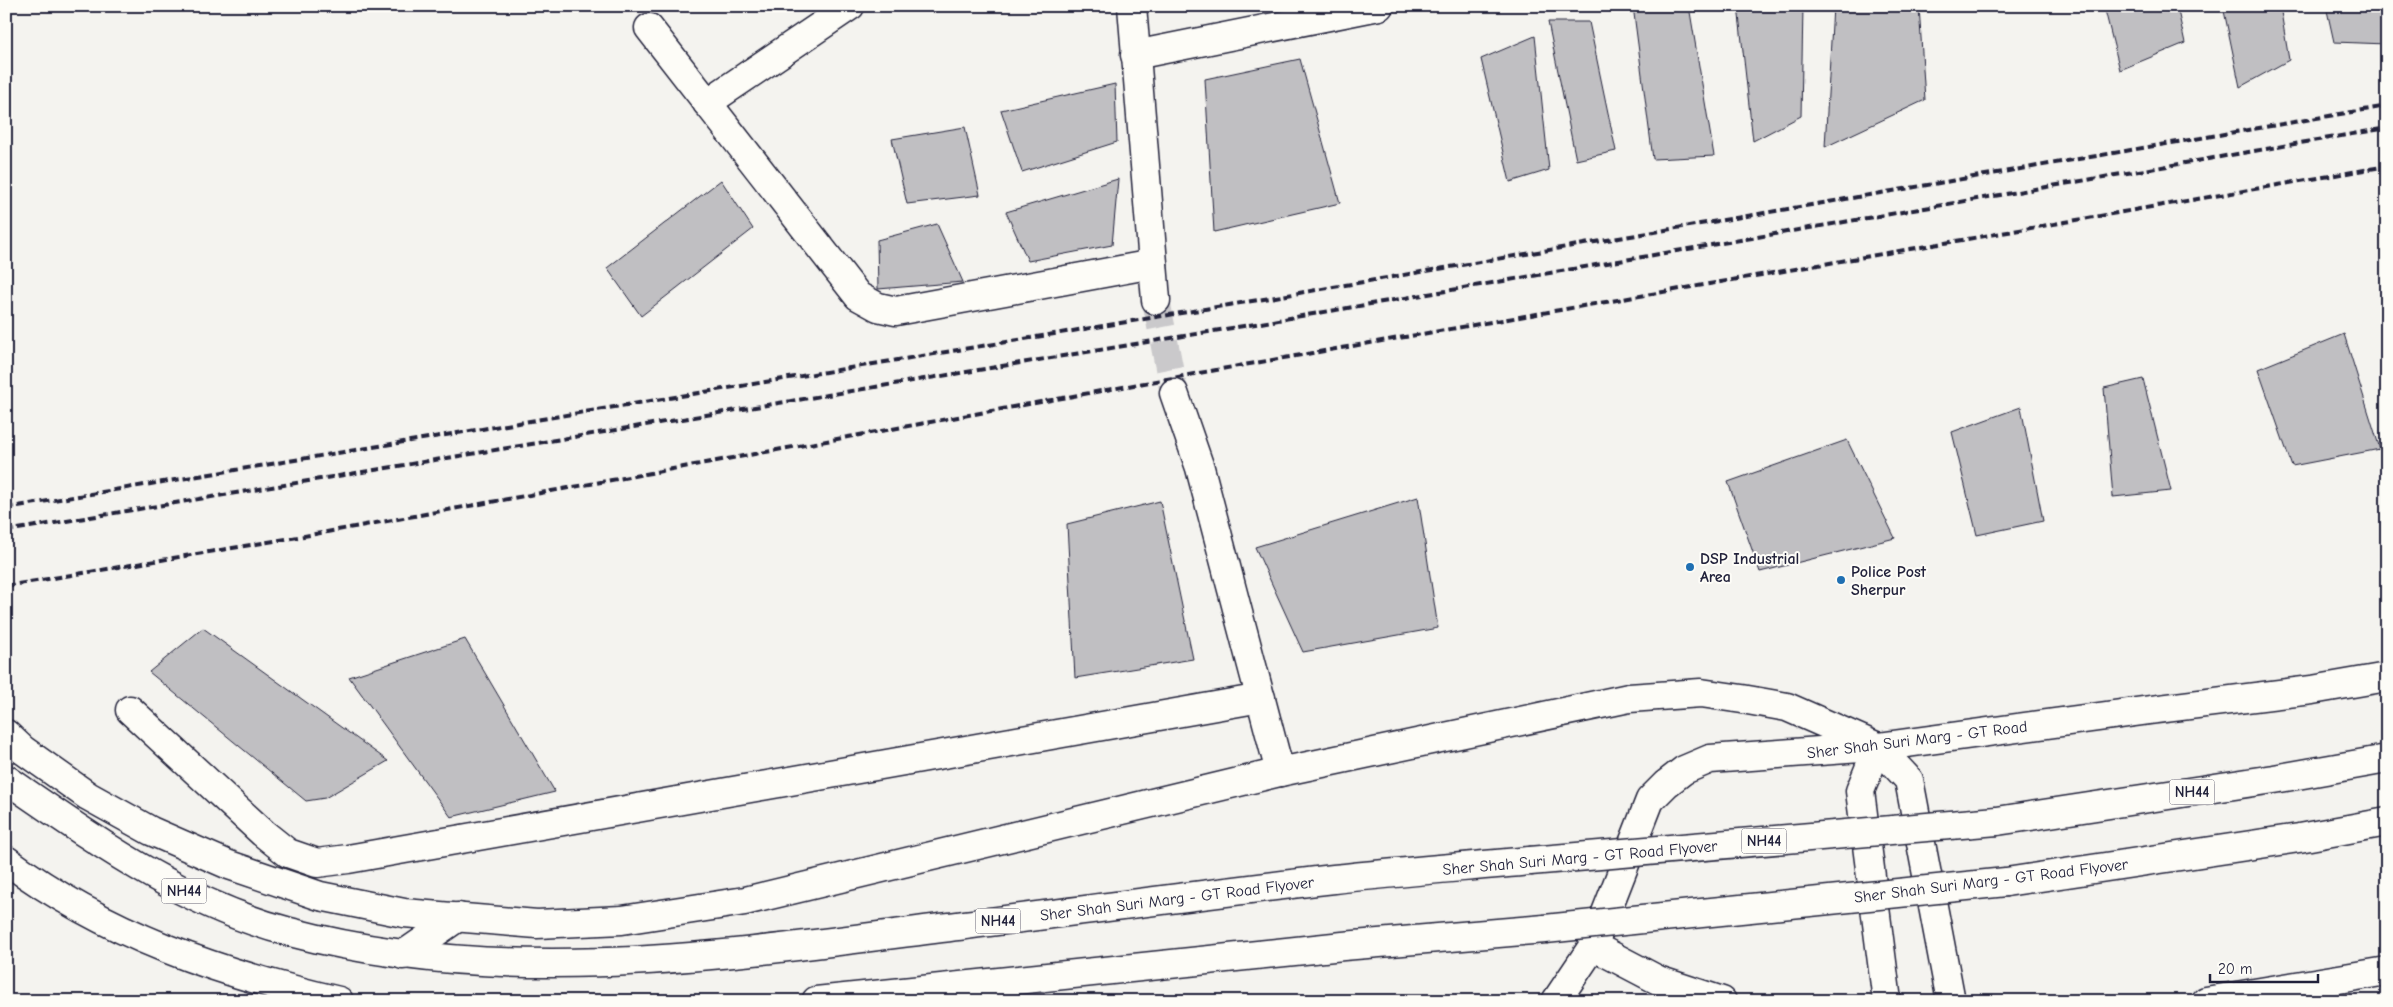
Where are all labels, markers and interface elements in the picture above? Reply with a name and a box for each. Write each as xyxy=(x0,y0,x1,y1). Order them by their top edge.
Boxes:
place label: DSP Industrial Area xyxy=(1700,550,1799,586)
marker: DSP Industrial Area xyxy=(1684,561,1696,573)
place label: Police Post Sherpur xyxy=(1851,563,1927,599)
marker: Police Post Sherpur xyxy=(1835,574,1847,586)
street label: Sher Shah Suri Marg - GT Road xyxy=(1806,718,2028,762)
road number: NH44 xyxy=(2170,780,2214,804)
road number: NH44 xyxy=(1742,828,1786,854)
street label: Sher Shah Suri Marg - GT Road Flyover xyxy=(1442,837,1719,879)
street label: Sher Shah Suri Marg - GT Road Flyover xyxy=(1853,855,2130,907)
street label: Sher Shah Suri Marg - GT Road Flyover xyxy=(1039,873,1316,925)
road number: NH44 xyxy=(162,878,206,904)
road number: NH44 xyxy=(976,908,1020,934)
scale bar xyxy=(2210,952,2318,984)
text: 20 m xyxy=(2218,960,2252,978)

